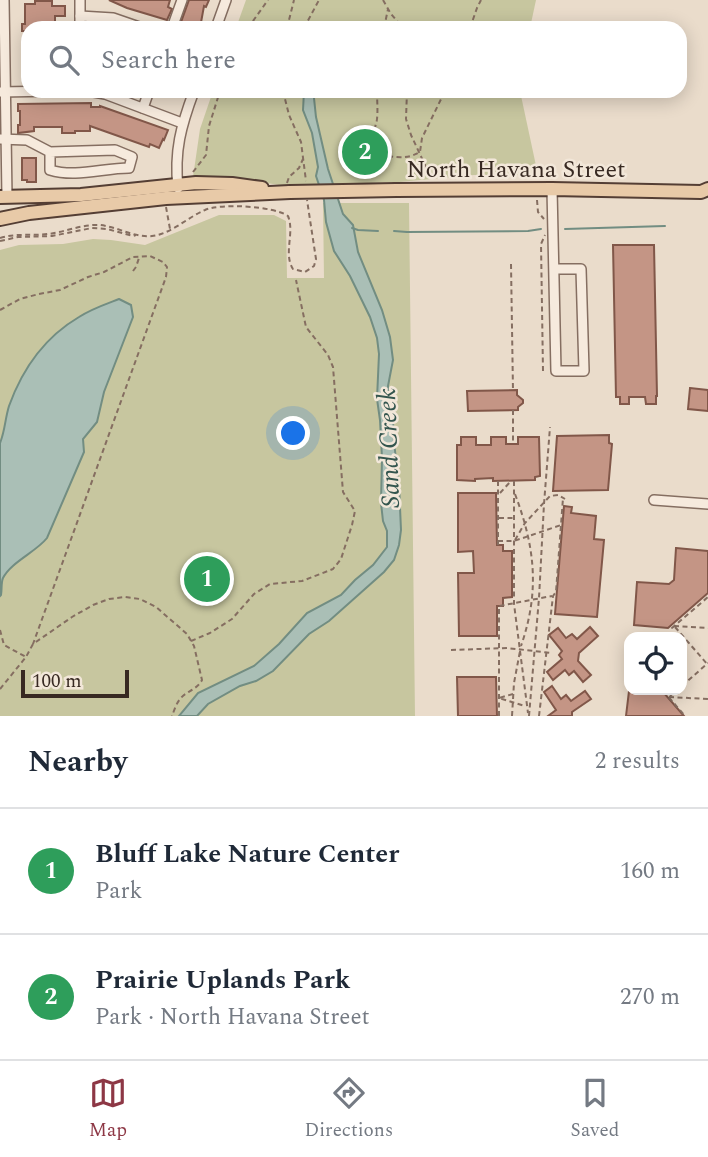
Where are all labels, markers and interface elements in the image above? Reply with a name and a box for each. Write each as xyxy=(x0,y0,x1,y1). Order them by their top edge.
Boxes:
search box xyxy=(21,21,687,98)
text: Search here xyxy=(101,40,236,80)
icon: search xyxy=(45,41,83,79)
pin: 2 xyxy=(342,126,388,178)
street label: North Havana Street xyxy=(406,152,626,188)
water label: Sand Creek xyxy=(367,387,411,509)
your location xyxy=(276,416,310,450)
pin: 1 xyxy=(184,553,230,605)
map controls xyxy=(624,632,687,695)
button: locate xyxy=(624,632,687,695)
scale bar xyxy=(21,667,130,699)
text: 100 m xyxy=(32,667,82,696)
text: Nearby xyxy=(28,739,127,785)
text: 2 results xyxy=(595,744,680,779)
text: Bluff Lake Nature Center xyxy=(95,834,399,874)
text: 1 xyxy=(45,854,57,889)
text: 160 m xyxy=(620,854,680,889)
text: Park xyxy=(95,874,142,909)
text: Prairie Uplands Park xyxy=(95,960,350,1000)
text: 2 xyxy=(45,980,57,1015)
text: 270 m xyxy=(620,980,680,1015)
text: Park · North Havana Street xyxy=(95,1000,370,1035)
tab: Map xyxy=(89,1074,127,1145)
tab: Directions xyxy=(304,1074,393,1145)
tab: Saved xyxy=(571,1074,619,1145)

